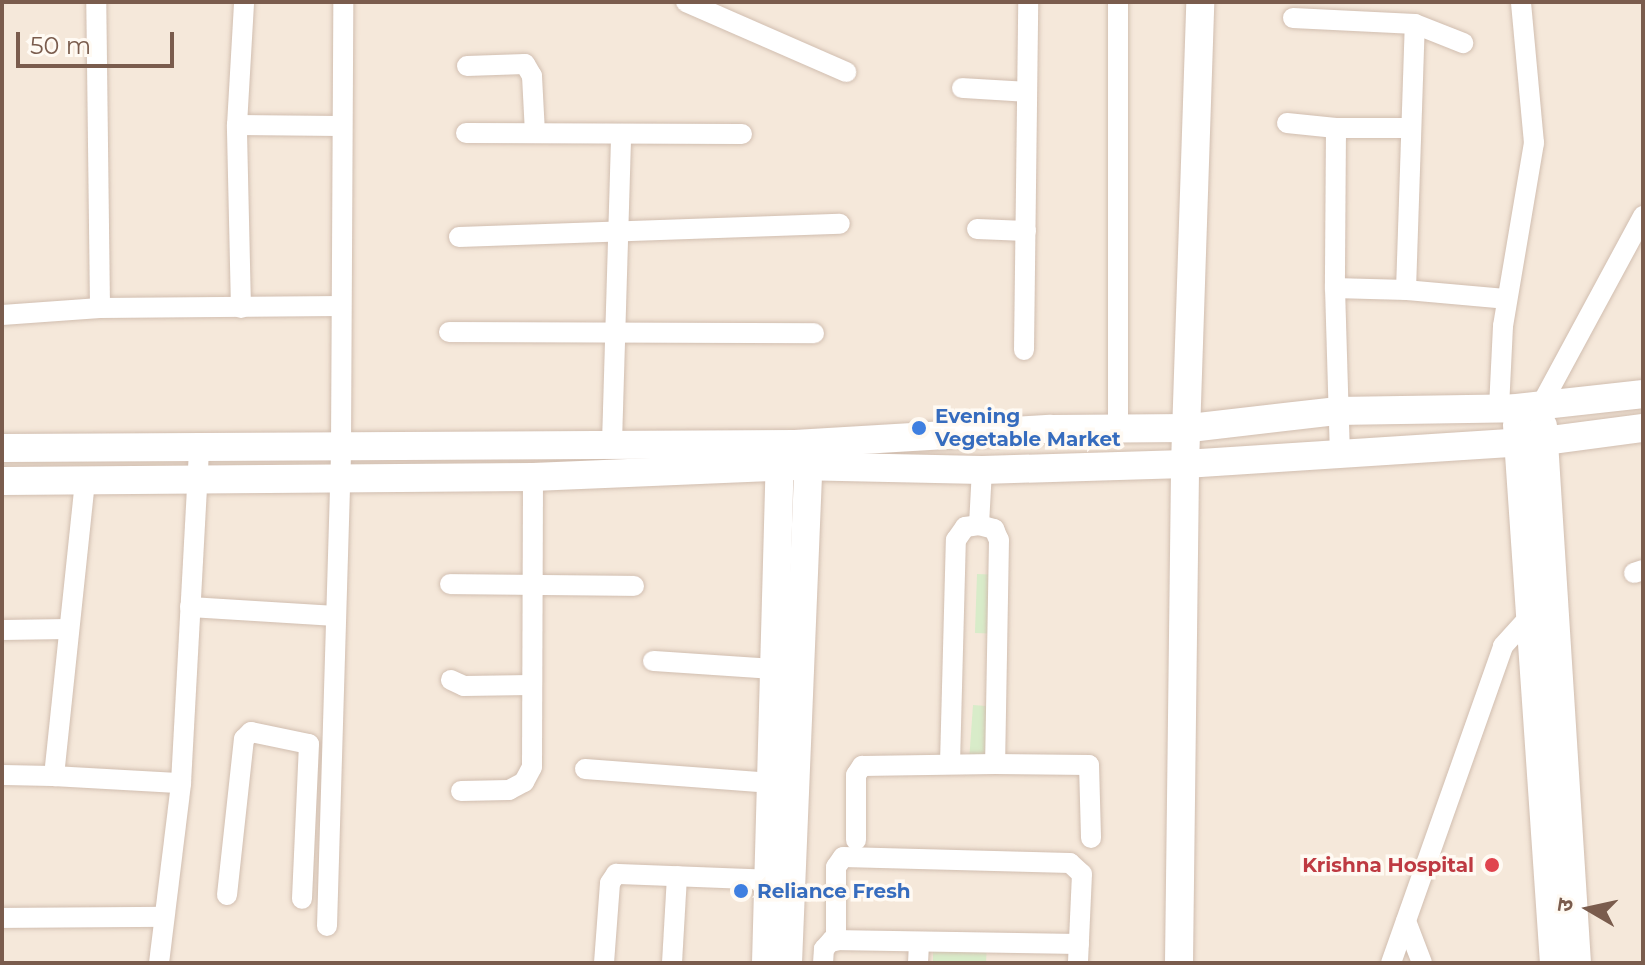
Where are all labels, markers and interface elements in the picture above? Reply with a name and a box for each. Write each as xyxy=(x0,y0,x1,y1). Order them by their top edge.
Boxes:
scale bar xyxy=(20,16,178,66)
text: 50 m xyxy=(30,31,91,60)
place label: Evening Vegetable Market xyxy=(935,404,1121,451)
marker: Evening Vegetable Market xyxy=(910,419,928,437)
place label: Krishna Hospital xyxy=(1302,853,1474,877)
marker: Krishna Hospital xyxy=(1481,854,1503,876)
north arrow xyxy=(1549,869,1629,949)
place label: Reliance Fresh xyxy=(757,879,911,903)
marker: Reliance Fresh xyxy=(732,882,750,900)
text: उ xyxy=(1550,897,1579,914)

